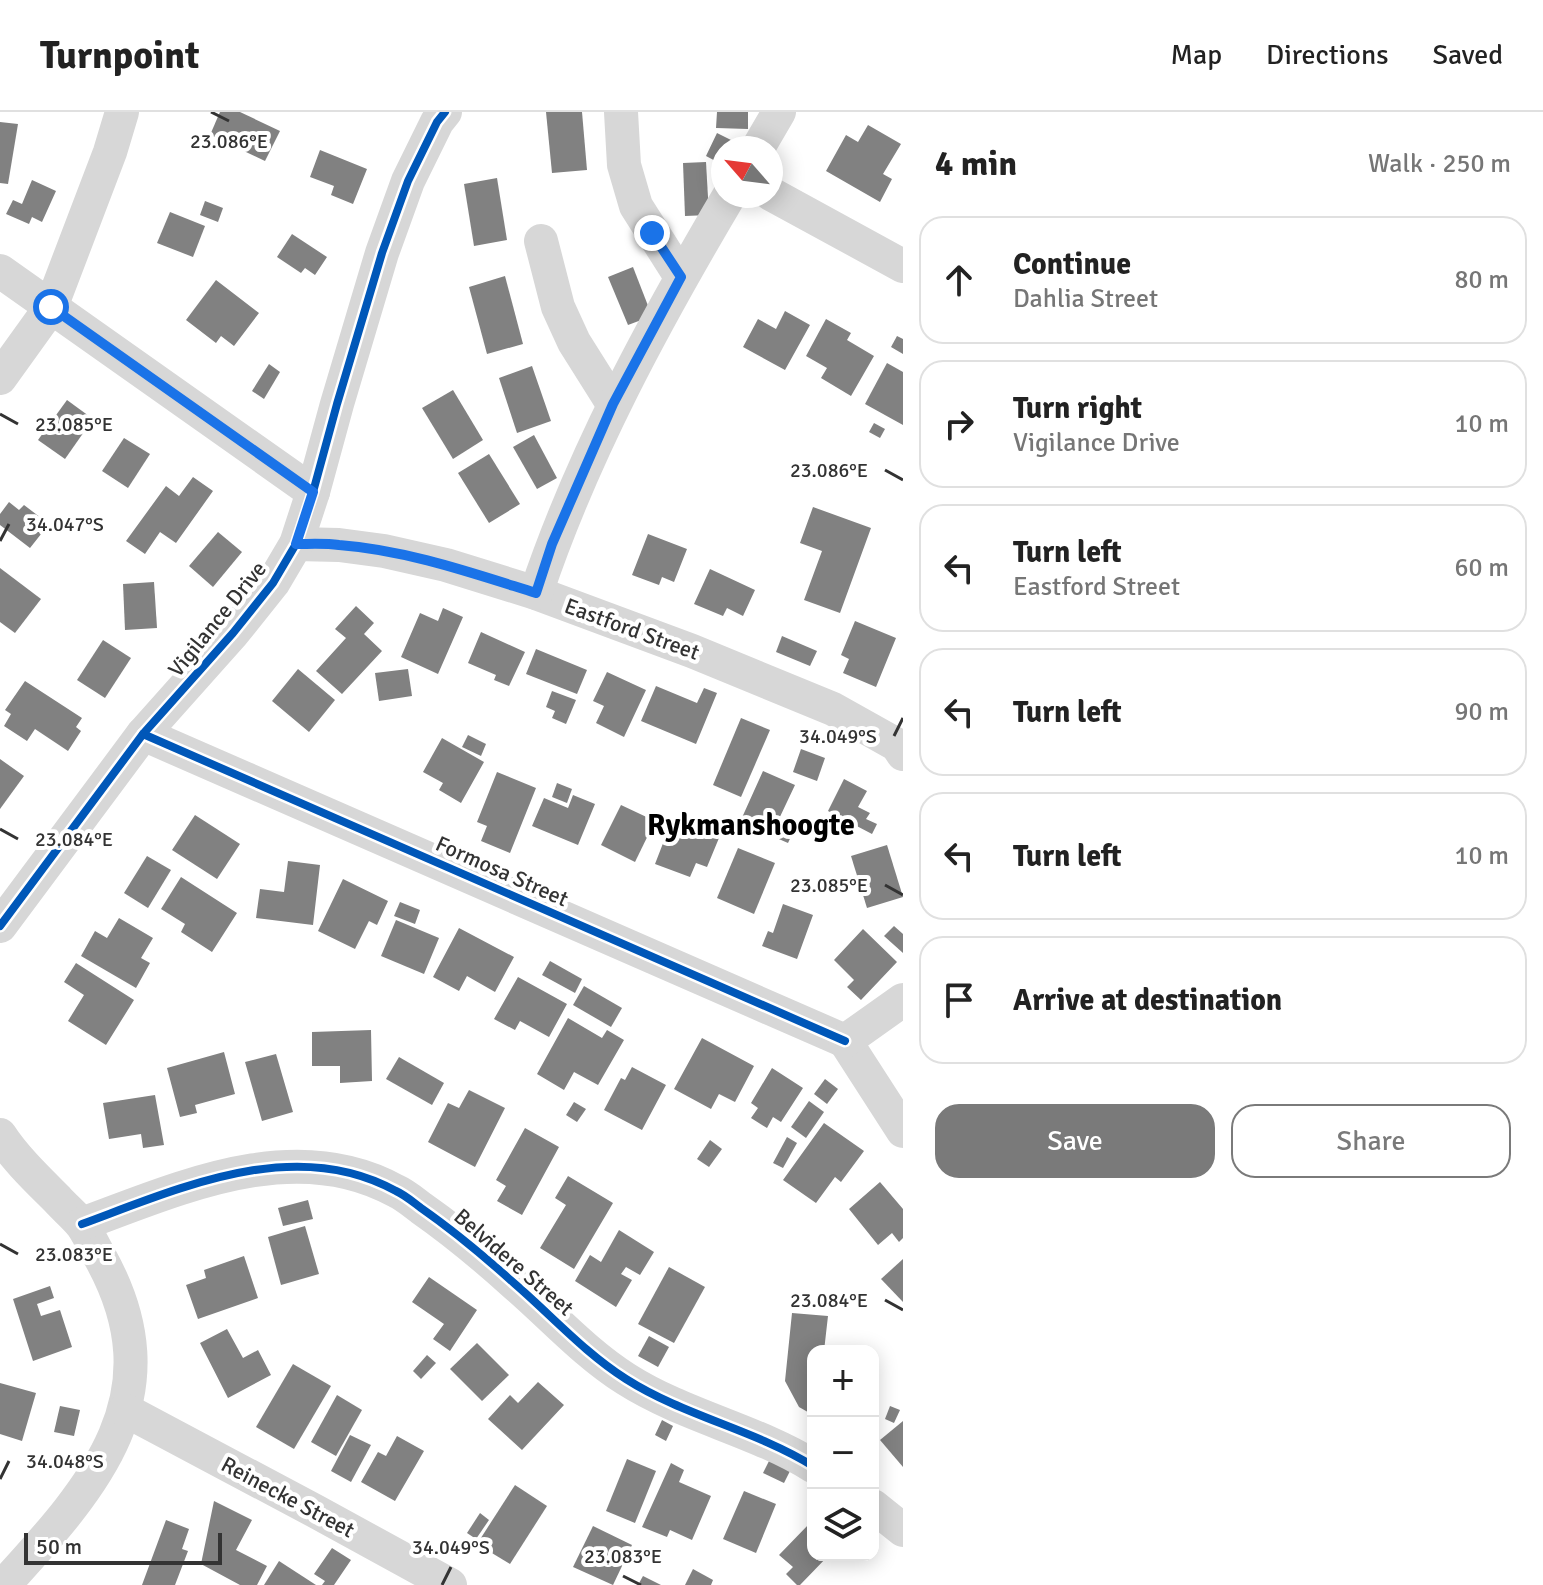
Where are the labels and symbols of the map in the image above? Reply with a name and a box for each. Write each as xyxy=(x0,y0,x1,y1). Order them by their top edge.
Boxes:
text: 23.086°E xyxy=(190,129,268,154)
north arrow xyxy=(711,136,783,208)
route end xyxy=(634,215,670,251)
route start xyxy=(33,289,69,325)
text: 23.085°E xyxy=(35,412,113,437)
text: 23.086°E xyxy=(790,458,868,483)
text: 34.047°S xyxy=(26,512,104,537)
street label: Vigilance Drive xyxy=(162,556,272,682)
street label: Eastford Street xyxy=(561,592,703,666)
text: 34.049°S xyxy=(799,724,877,749)
district label: Rykmanshoogte xyxy=(647,807,855,844)
text: 23.084°E xyxy=(35,827,113,852)
street label: Formosa Street xyxy=(432,830,573,912)
text: 23.085°E xyxy=(790,873,868,898)
street label: Belvidere Street xyxy=(449,1203,580,1322)
text: 23.083°E xyxy=(35,1242,113,1267)
text: 23.084°E xyxy=(790,1288,868,1313)
text: 34.048°S xyxy=(26,1449,104,1474)
street label: Reinecke Street xyxy=(217,1451,360,1544)
scale bar xyxy=(24,1529,222,1565)
text: 34.049°S xyxy=(412,1535,490,1560)
text: 23.083°E xyxy=(584,1544,662,1569)

